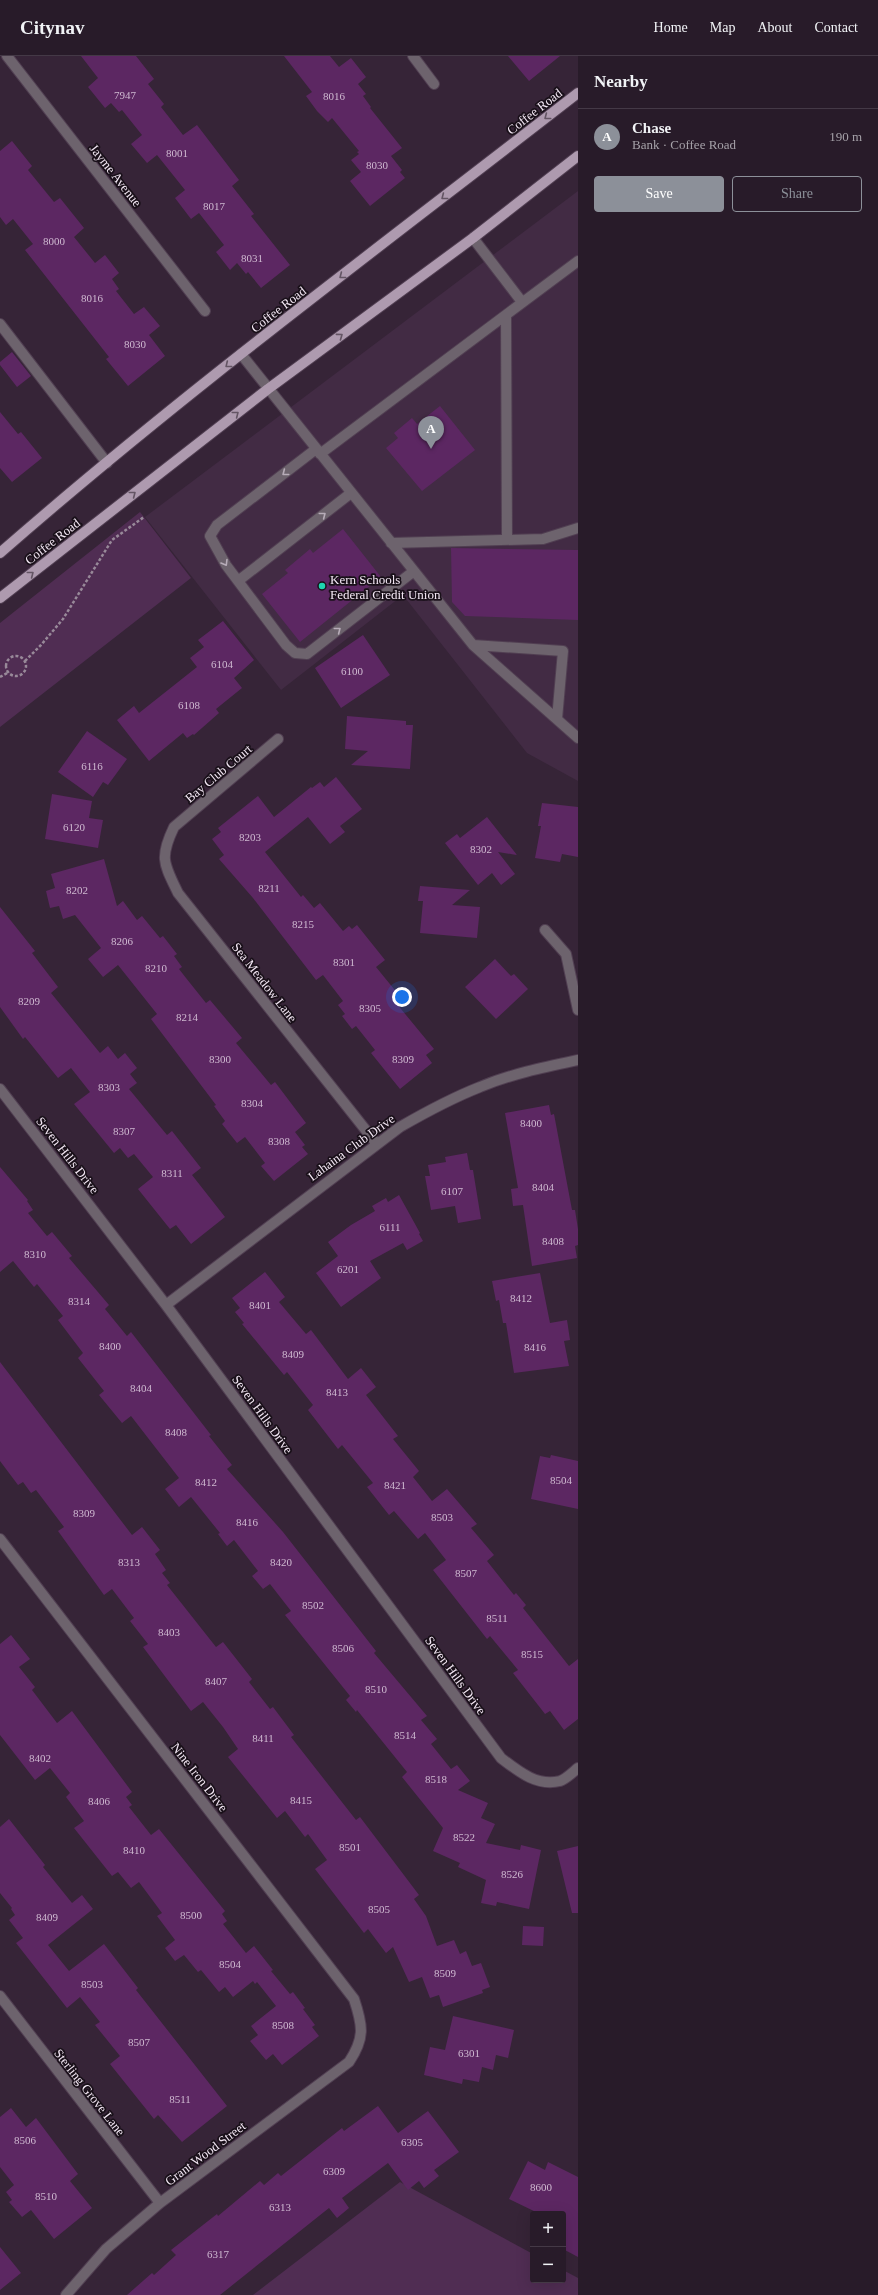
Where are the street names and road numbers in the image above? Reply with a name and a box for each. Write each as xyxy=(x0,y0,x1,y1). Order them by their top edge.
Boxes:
street label: Coffee Road xyxy=(504,85,565,138)
street label: Jayme Avenue xyxy=(87,141,145,210)
street label: Coffee Road xyxy=(248,283,309,336)
street label: Coffee Road xyxy=(22,515,83,568)
street label: Bay Club Court xyxy=(182,741,255,806)
street label: Sea Meadow Lane xyxy=(229,940,300,1025)
street label: Lahaina Club Drive xyxy=(305,1111,398,1184)
street label: Seven Hills Drive xyxy=(33,1114,102,1197)
street label: Seven Hills Drive xyxy=(229,1372,296,1457)
street label: Seven Hills Drive xyxy=(422,1633,489,1718)
street label: Nine Iron Drive xyxy=(168,1740,231,1815)
street label: Sterling Grove Lane xyxy=(51,2046,128,2139)
street label: Grant Wood Street xyxy=(162,2118,249,2189)

